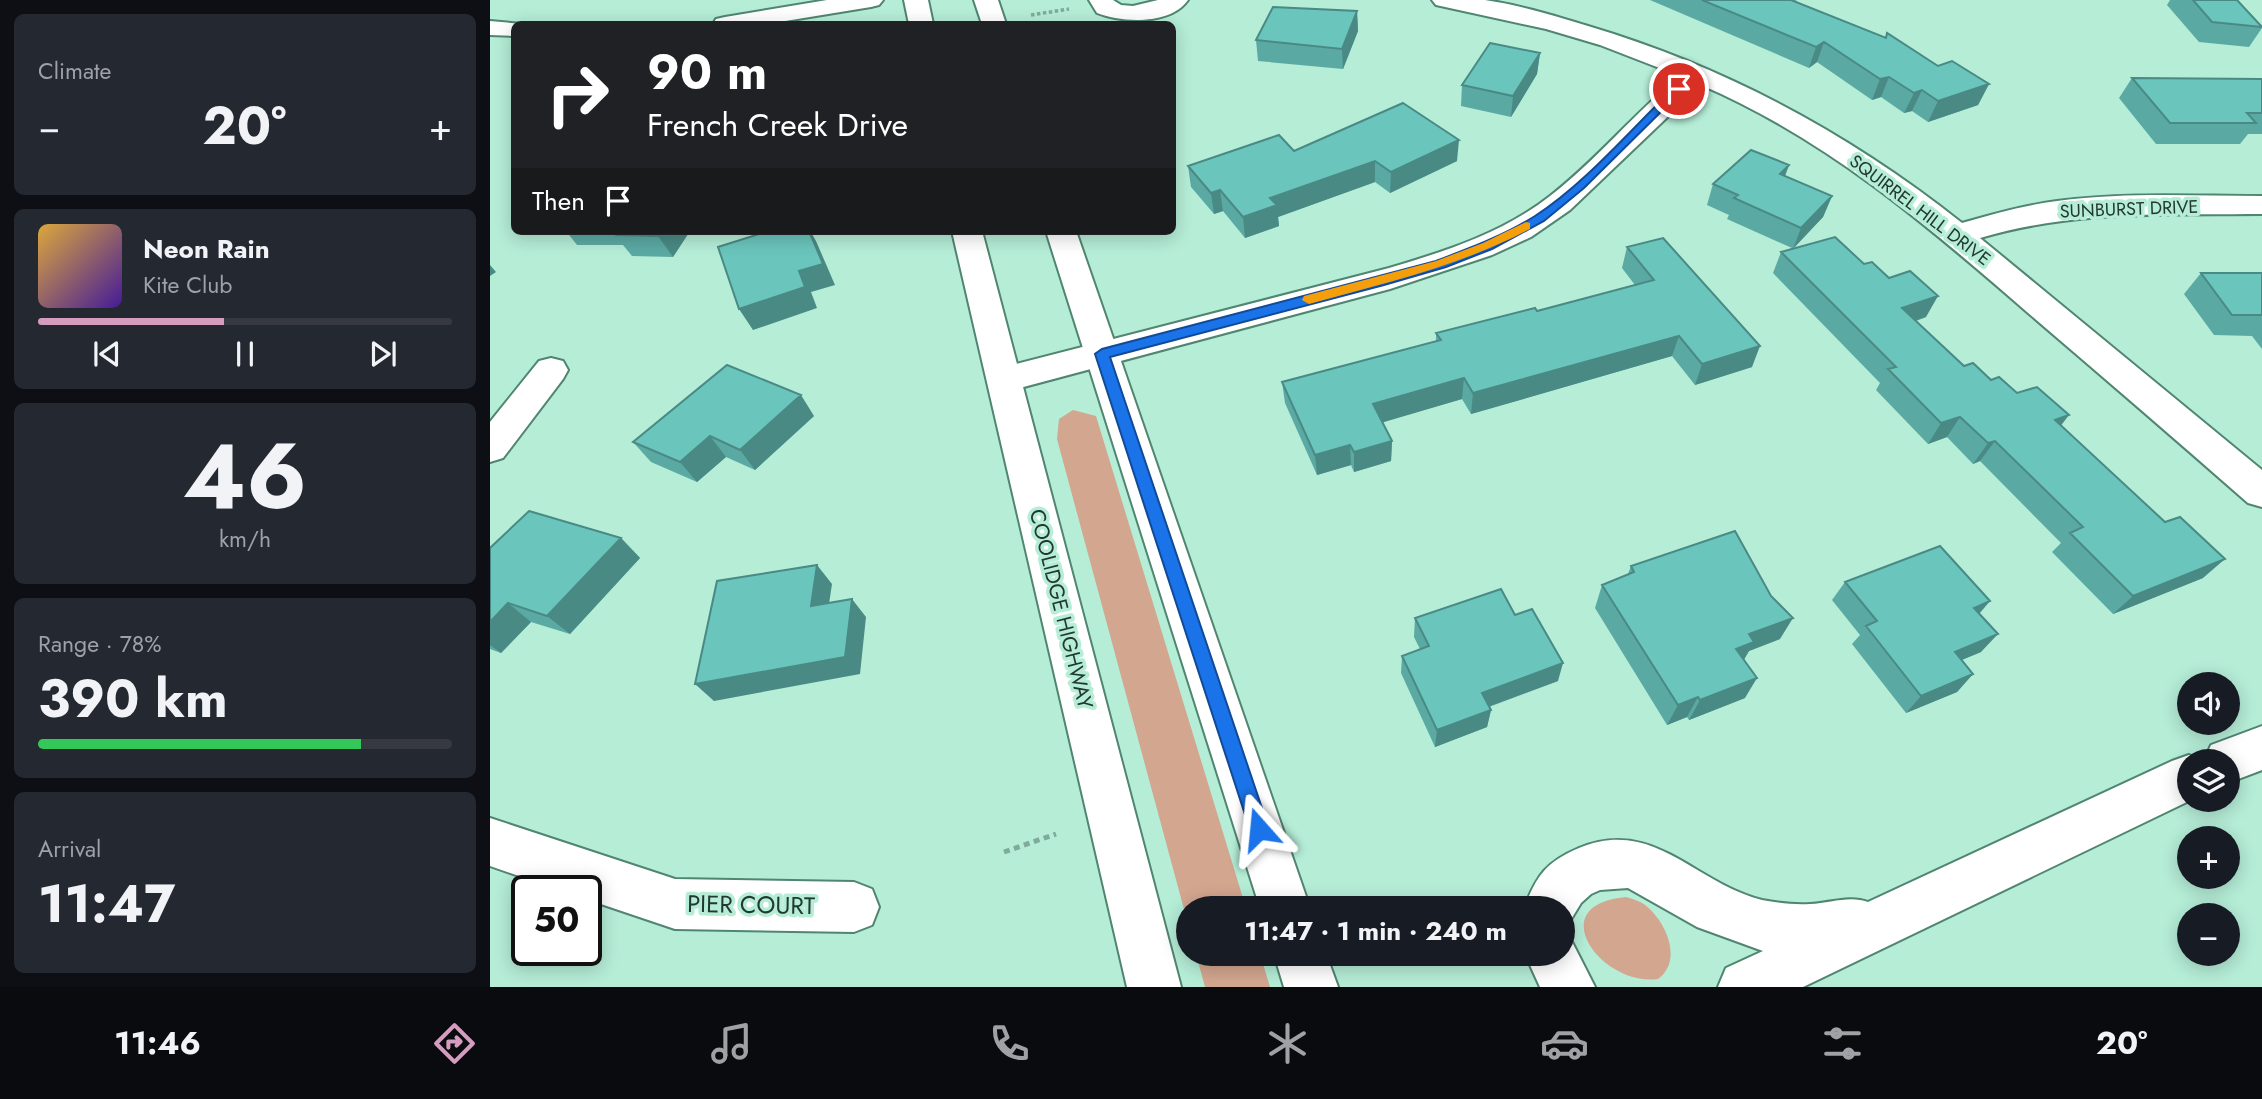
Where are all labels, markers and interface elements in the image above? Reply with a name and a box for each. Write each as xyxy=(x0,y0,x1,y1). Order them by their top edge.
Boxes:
text: 90 m xyxy=(647,37,767,107)
icon: right xyxy=(532,49,623,140)
text: Climate xyxy=(38,54,111,88)
pin xyxy=(1649,59,1709,119)
icon: arrive xyxy=(1660,70,1698,108)
text: 20° xyxy=(203,88,287,164)
text: − xyxy=(38,99,60,154)
text: + xyxy=(429,99,452,154)
text: French Creek Drive xyxy=(647,102,908,148)
street label: SQUIRREL HILL DRIVE xyxy=(1844,148,1996,272)
text: Then xyxy=(532,182,585,220)
icon: arrive xyxy=(599,182,637,220)
street label: SUNBURST DRIVE xyxy=(2059,194,2199,224)
text: Neon Rain xyxy=(143,230,270,268)
text: Kite Club xyxy=(143,268,232,302)
icon: previous xyxy=(88,335,126,373)
icon: pause xyxy=(226,335,264,373)
icon: next xyxy=(364,335,402,373)
text: 46 xyxy=(183,411,307,542)
street label: COOLIDGE HIGHWAY xyxy=(1022,506,1100,712)
text: km/h xyxy=(219,522,271,556)
text: Range · 78% xyxy=(38,627,162,661)
text: 390 km xyxy=(38,661,228,737)
map controls xyxy=(2177,672,2240,966)
button: sound xyxy=(2177,672,2240,735)
button: layers xyxy=(2177,749,2240,812)
position arrow xyxy=(1222,792,1296,866)
button: + xyxy=(2177,826,2240,889)
text: Arrival xyxy=(38,832,101,866)
text: 11:47 xyxy=(38,866,175,942)
speed limit sign: 50 xyxy=(511,875,602,966)
street label: PIER COURT xyxy=(687,886,815,923)
button: − xyxy=(2177,903,2240,966)
text: 11:47 · 1 min · 240 m xyxy=(1244,912,1507,950)
icon: directions xyxy=(430,1019,479,1068)
icon: music xyxy=(707,1019,756,1068)
icon: phone xyxy=(985,1019,1034,1068)
icon: climate xyxy=(1263,1019,1312,1068)
icon: car xyxy=(1540,1019,1589,1068)
icon: filters xyxy=(1818,1019,1867,1068)
text: 11:46 xyxy=(114,1020,201,1066)
text: 20° xyxy=(2096,1020,2148,1066)

